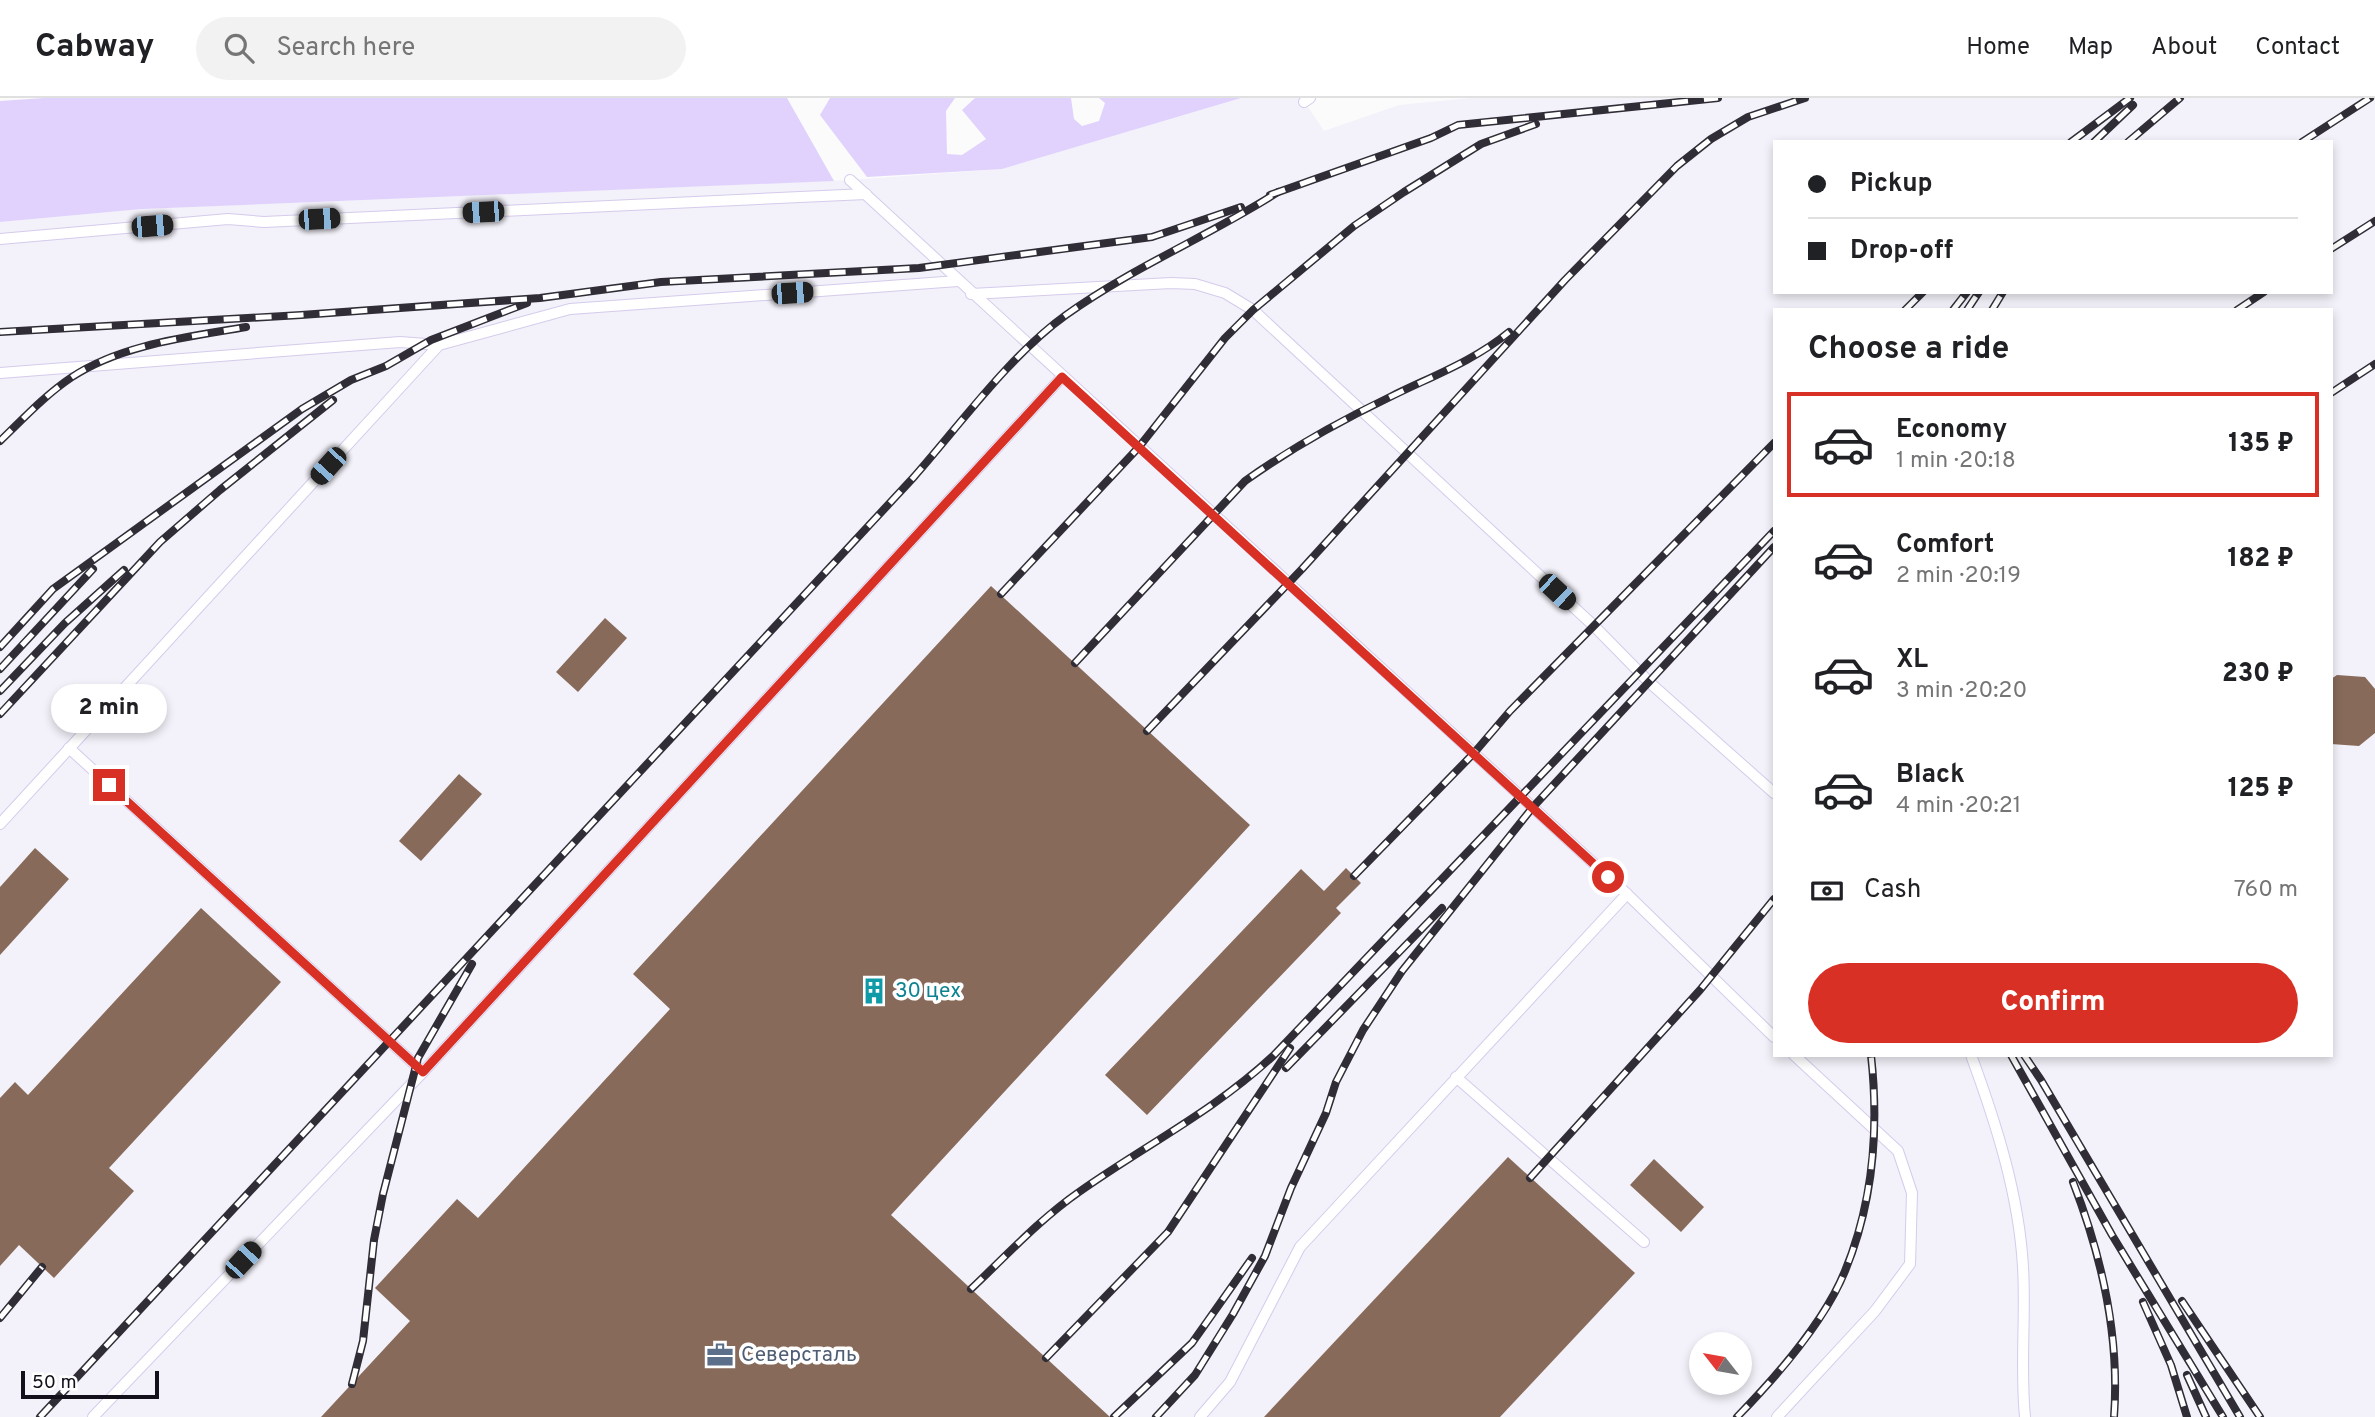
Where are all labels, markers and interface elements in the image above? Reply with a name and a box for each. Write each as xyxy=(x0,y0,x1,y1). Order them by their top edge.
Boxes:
search box xyxy=(196,17,686,80)
text: Cabway xyxy=(35,27,154,69)
icon: search xyxy=(220,29,258,67)
text: Search here xyxy=(276,32,415,65)
text: Home xyxy=(1966,33,2030,63)
text: Map xyxy=(2068,33,2113,63)
text: About xyxy=(2151,33,2217,63)
text: Contact xyxy=(2255,33,2340,63)
text: Pickup xyxy=(1850,168,1933,201)
car xyxy=(462,200,505,224)
car xyxy=(298,207,341,231)
car xyxy=(131,214,174,238)
text: Drop-off xyxy=(1850,235,1953,268)
car xyxy=(771,281,814,305)
text: Choose a ride xyxy=(1808,330,2009,370)
icon: car xyxy=(1812,413,1875,476)
text: Economy xyxy=(1896,414,2007,447)
text: 135 ₽ xyxy=(2228,428,2294,461)
car xyxy=(307,443,350,489)
text: 1 min · 20:18 xyxy=(1896,447,2016,476)
icon: car xyxy=(1812,528,1875,591)
text: Comfort xyxy=(1896,529,1994,562)
text: 182 ₽ xyxy=(2228,543,2294,576)
text: 2 min · 20:19 xyxy=(1896,562,2021,591)
car xyxy=(1535,570,1580,614)
icon: car xyxy=(1812,643,1875,706)
text: XL xyxy=(1896,644,1928,677)
text: 230 ₽ xyxy=(2222,658,2294,691)
text: 3 min · 20:20 xyxy=(1896,677,2027,706)
callout: 2 min xyxy=(51,684,167,732)
text: 2 min xyxy=(79,694,139,723)
icon: car xyxy=(1812,758,1875,821)
text: Black xyxy=(1896,759,1965,792)
route end xyxy=(93,769,125,801)
text: 125 ₽ xyxy=(2228,773,2294,806)
text: 4 min · 20:21 xyxy=(1896,792,2021,821)
route start xyxy=(1592,861,1624,893)
icon: cash xyxy=(1808,872,1846,910)
text: Cash xyxy=(1864,874,1921,907)
text: 760 m xyxy=(2234,876,2298,905)
button: Confirm xyxy=(1808,963,2298,1043)
building icon: 30 цех xyxy=(859,976,889,1006)
place label: 30 цех xyxy=(895,978,961,1005)
car xyxy=(221,1237,266,1283)
north arrow xyxy=(1689,1332,1752,1395)
map controls xyxy=(1689,1332,1752,1395)
office icon: Северсталь xyxy=(705,1340,735,1370)
place label: Северсталь xyxy=(741,1342,857,1369)
scale bar xyxy=(21,1368,159,1400)
text: 50 m xyxy=(32,1371,77,1395)

